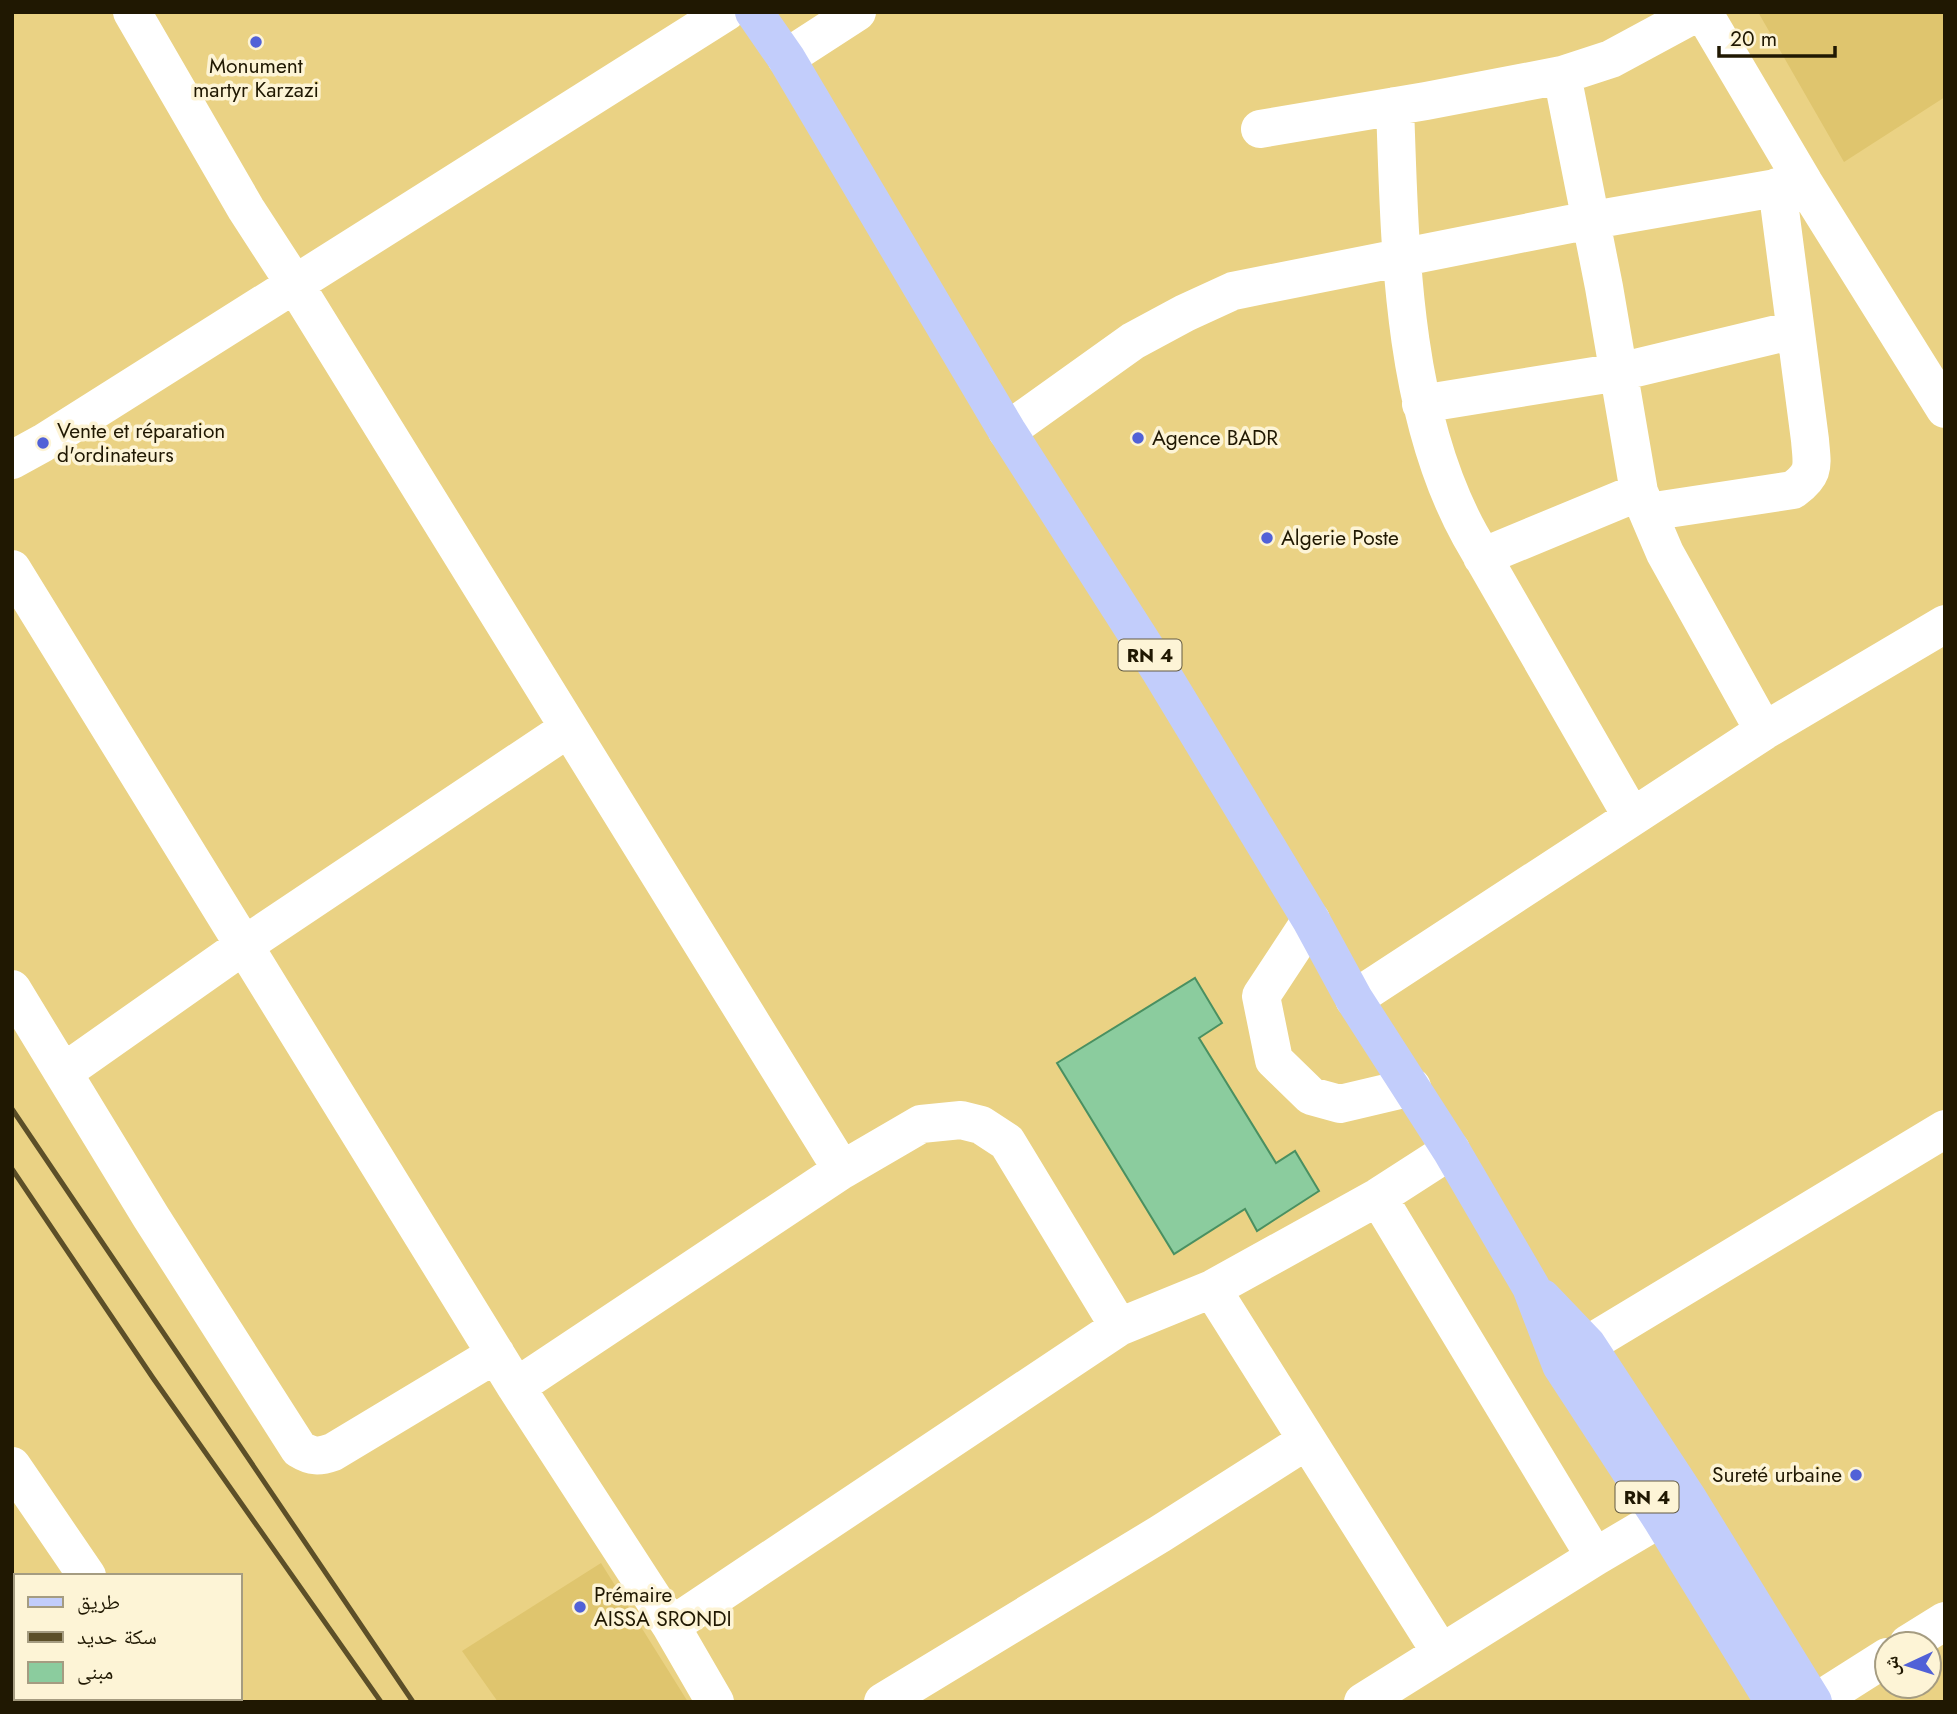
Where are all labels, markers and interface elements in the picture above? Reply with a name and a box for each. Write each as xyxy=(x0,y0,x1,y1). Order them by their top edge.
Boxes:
scale bar xyxy=(1719,14,1834,58)
text: 20 m xyxy=(1730,24,1777,54)
marker: Monument martyr Karzazi xyxy=(248,34,264,50)
place label: Monument martyr Karzazi xyxy=(193,51,319,105)
place label: Vente et réparation d'ordinateurs xyxy=(57,416,225,470)
place label: Agence BADR xyxy=(1152,423,1278,453)
marker: Agence BADR xyxy=(1130,430,1146,446)
marker: Vente et réparation d'ordinateurs xyxy=(35,435,51,451)
place label: Algerie Poste xyxy=(1281,523,1399,553)
marker: Algerie Poste xyxy=(1259,530,1275,546)
road number: RN 4 xyxy=(1118,640,1182,670)
place label: Sureté urbaine xyxy=(1712,1460,1842,1490)
marker: Sureté urbaine xyxy=(1848,1467,1864,1483)
road number: RN 4 xyxy=(1616,1482,1678,1512)
legend xyxy=(14,1574,242,1700)
place label: Prémaire AISSA SRONDI xyxy=(594,1580,732,1634)
text: طريق xyxy=(77,1587,120,1617)
marker: Prémaire AISSA SRONDI xyxy=(572,1599,588,1615)
text: سكة حديد xyxy=(77,1622,157,1652)
north arrow xyxy=(1873,1630,1943,1700)
text: ش xyxy=(1877,1655,1906,1677)
text: مبنى xyxy=(77,1657,113,1687)

